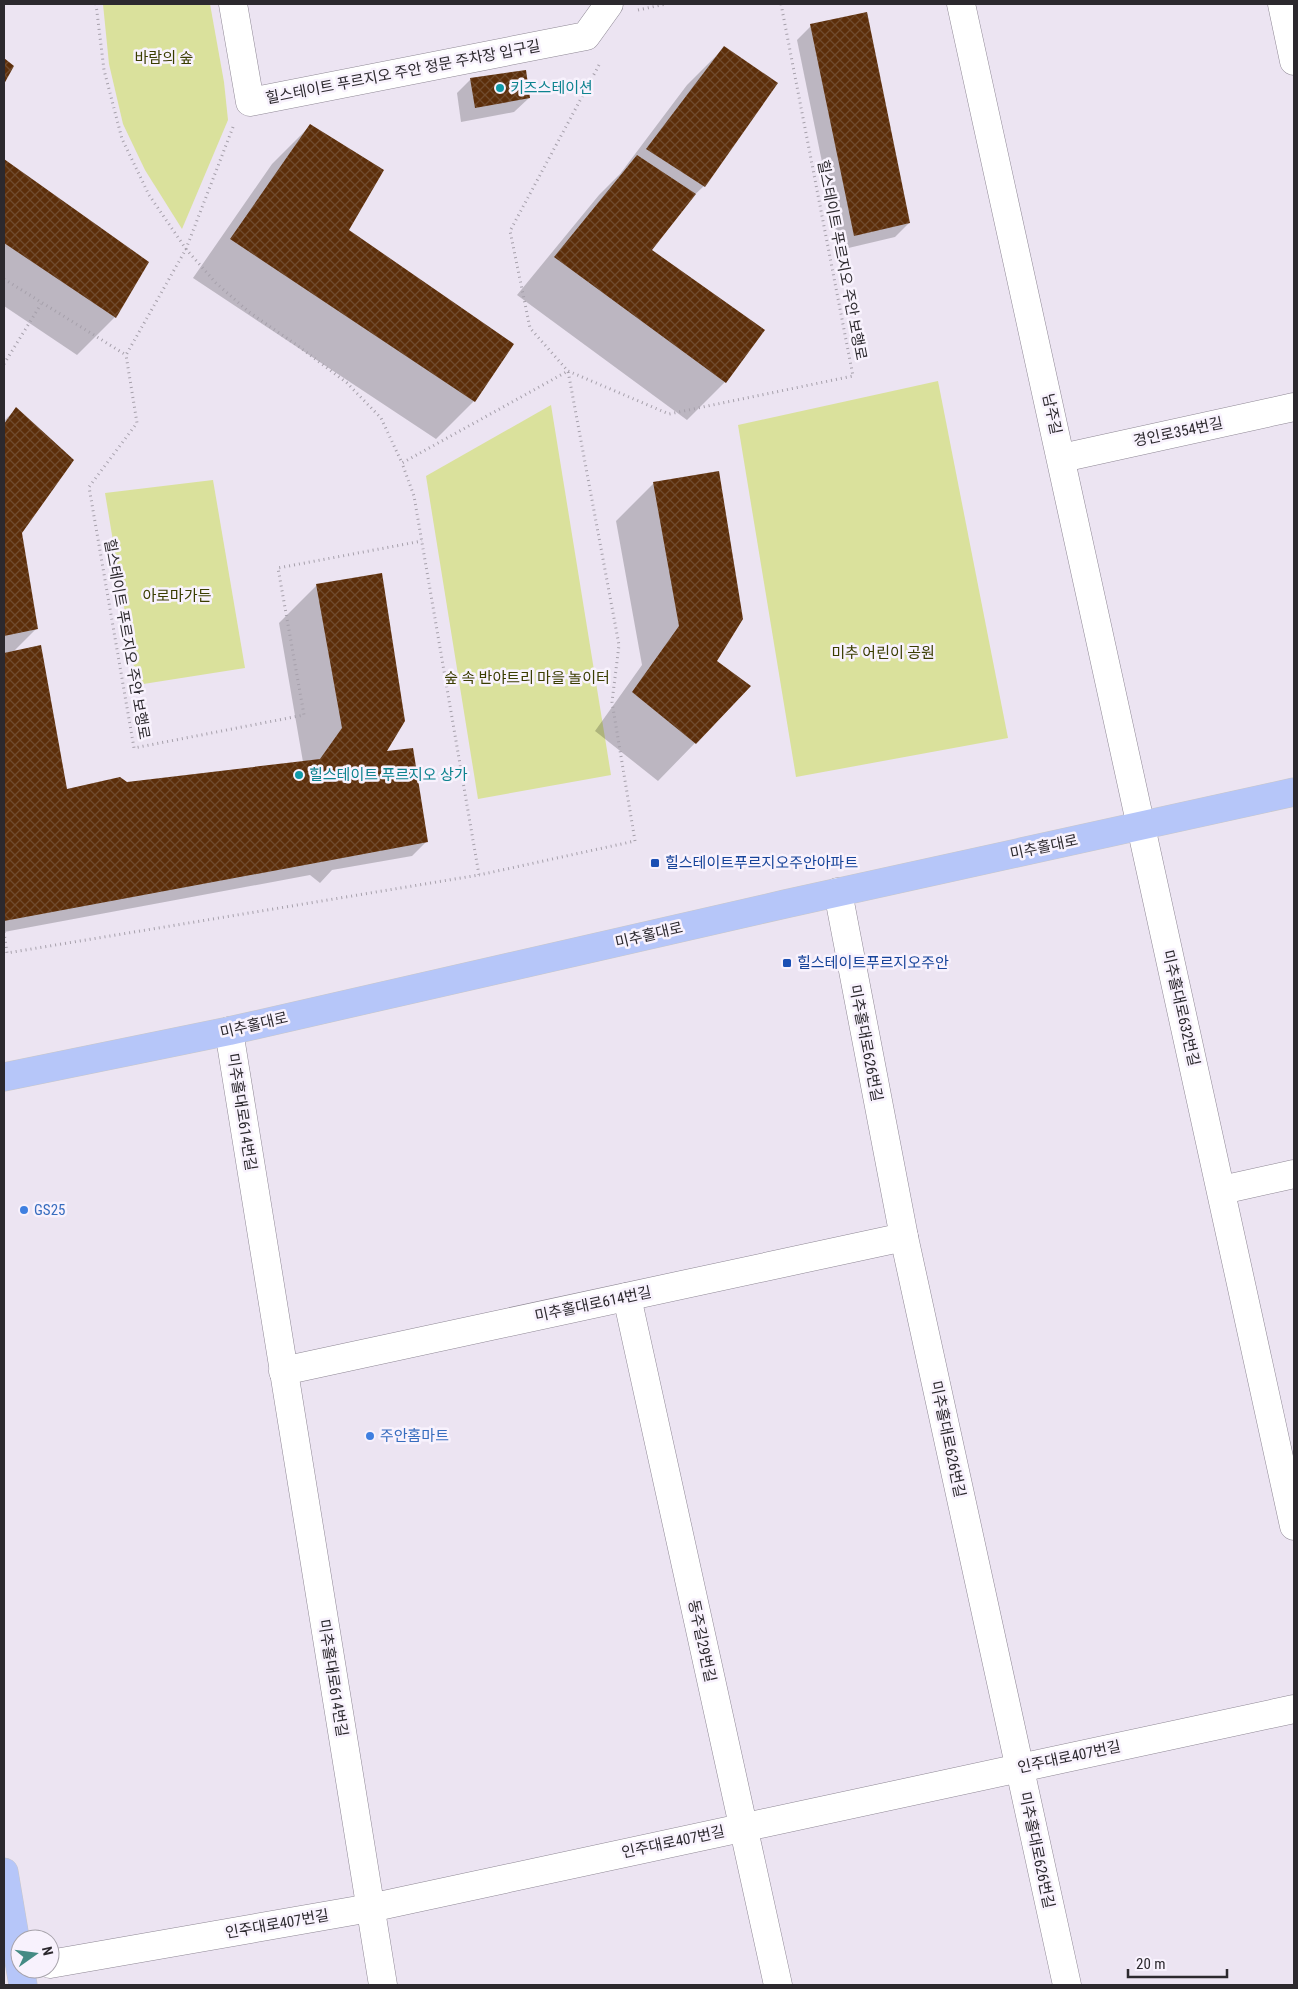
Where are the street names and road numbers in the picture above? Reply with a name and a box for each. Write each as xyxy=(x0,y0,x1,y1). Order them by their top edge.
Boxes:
street label: 힐스테이트 푸르지오 주안 정문 주차장 입구길 xyxy=(264,37,542,107)
street label: 힐스테이트 푸르지오 주안 보행로 xyxy=(814,158,870,362)
street label: 남주길 xyxy=(1039,392,1065,436)
street label: 경인로354번길 xyxy=(1132,414,1224,450)
street label: 힐스테이트 푸르지오 주안 보행로 xyxy=(100,537,154,741)
street label: 미추홀대로 xyxy=(1008,831,1080,863)
street label: 미추홀대로 xyxy=(613,918,685,952)
street label: 미추홀대로632번길 xyxy=(1159,948,1203,1068)
street label: 미추홀대로626번길 xyxy=(846,983,886,1103)
street label: 미추홀대로 xyxy=(218,1008,290,1042)
street label: 미추홀대로614번길 xyxy=(224,1052,260,1172)
street label: 미추홀대로614번길 xyxy=(533,1283,653,1325)
street label: 미추홀대로626번길 xyxy=(927,1379,969,1499)
street label: 동주길29번길 xyxy=(684,1598,720,1684)
street label: 미추홀대로614번길 xyxy=(315,1618,351,1738)
street label: 인주대로407번길 xyxy=(1016,1737,1122,1777)
street label: 미추홀대로626번길 xyxy=(1016,1790,1058,1910)
street label: 인주대로407번길 xyxy=(620,1822,726,1862)
street label: 인주대로407번길 xyxy=(224,1906,330,1942)

